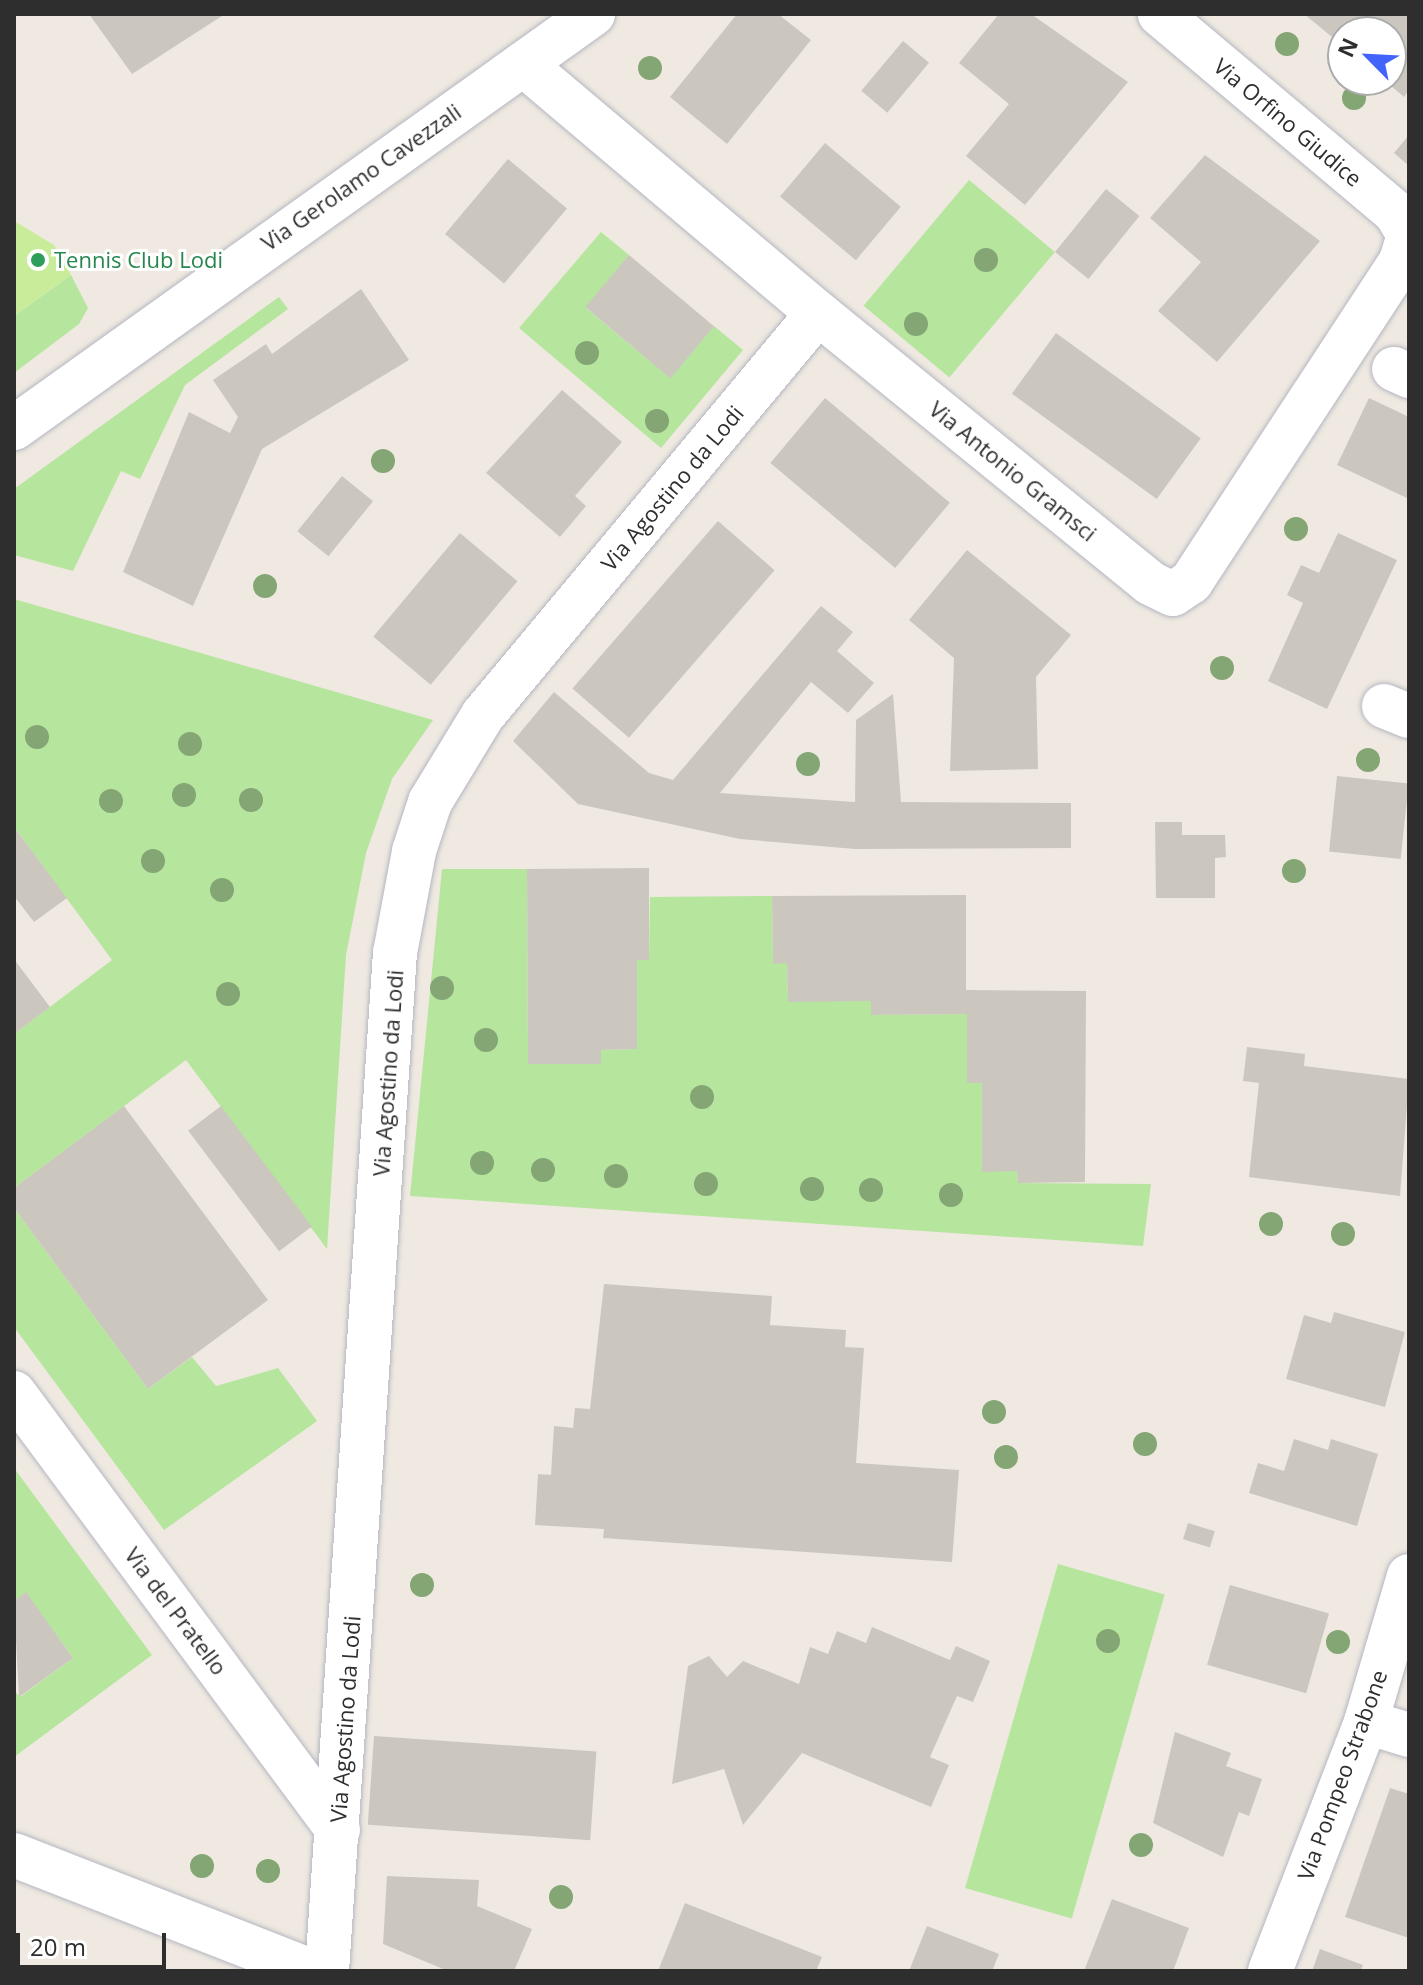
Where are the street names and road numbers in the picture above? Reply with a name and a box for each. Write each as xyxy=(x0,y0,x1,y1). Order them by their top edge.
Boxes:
street label: Via Orfino Giudice xyxy=(1209,52,1367,192)
street label: Via Gerolamo Cavezzali xyxy=(256,98,466,256)
street label: Via Antonio Gramsci xyxy=(924,396,1102,546)
street label: Via Agostino da Lodi xyxy=(595,400,749,576)
street label: Via Agostino da Lodi xyxy=(368,969,408,1177)
street label: Via del Pratello xyxy=(120,1542,232,1680)
street label: Via Agostino da Lodi xyxy=(325,1615,365,1823)
street label: Via Pompeo Strabone xyxy=(1292,1666,1392,1884)

